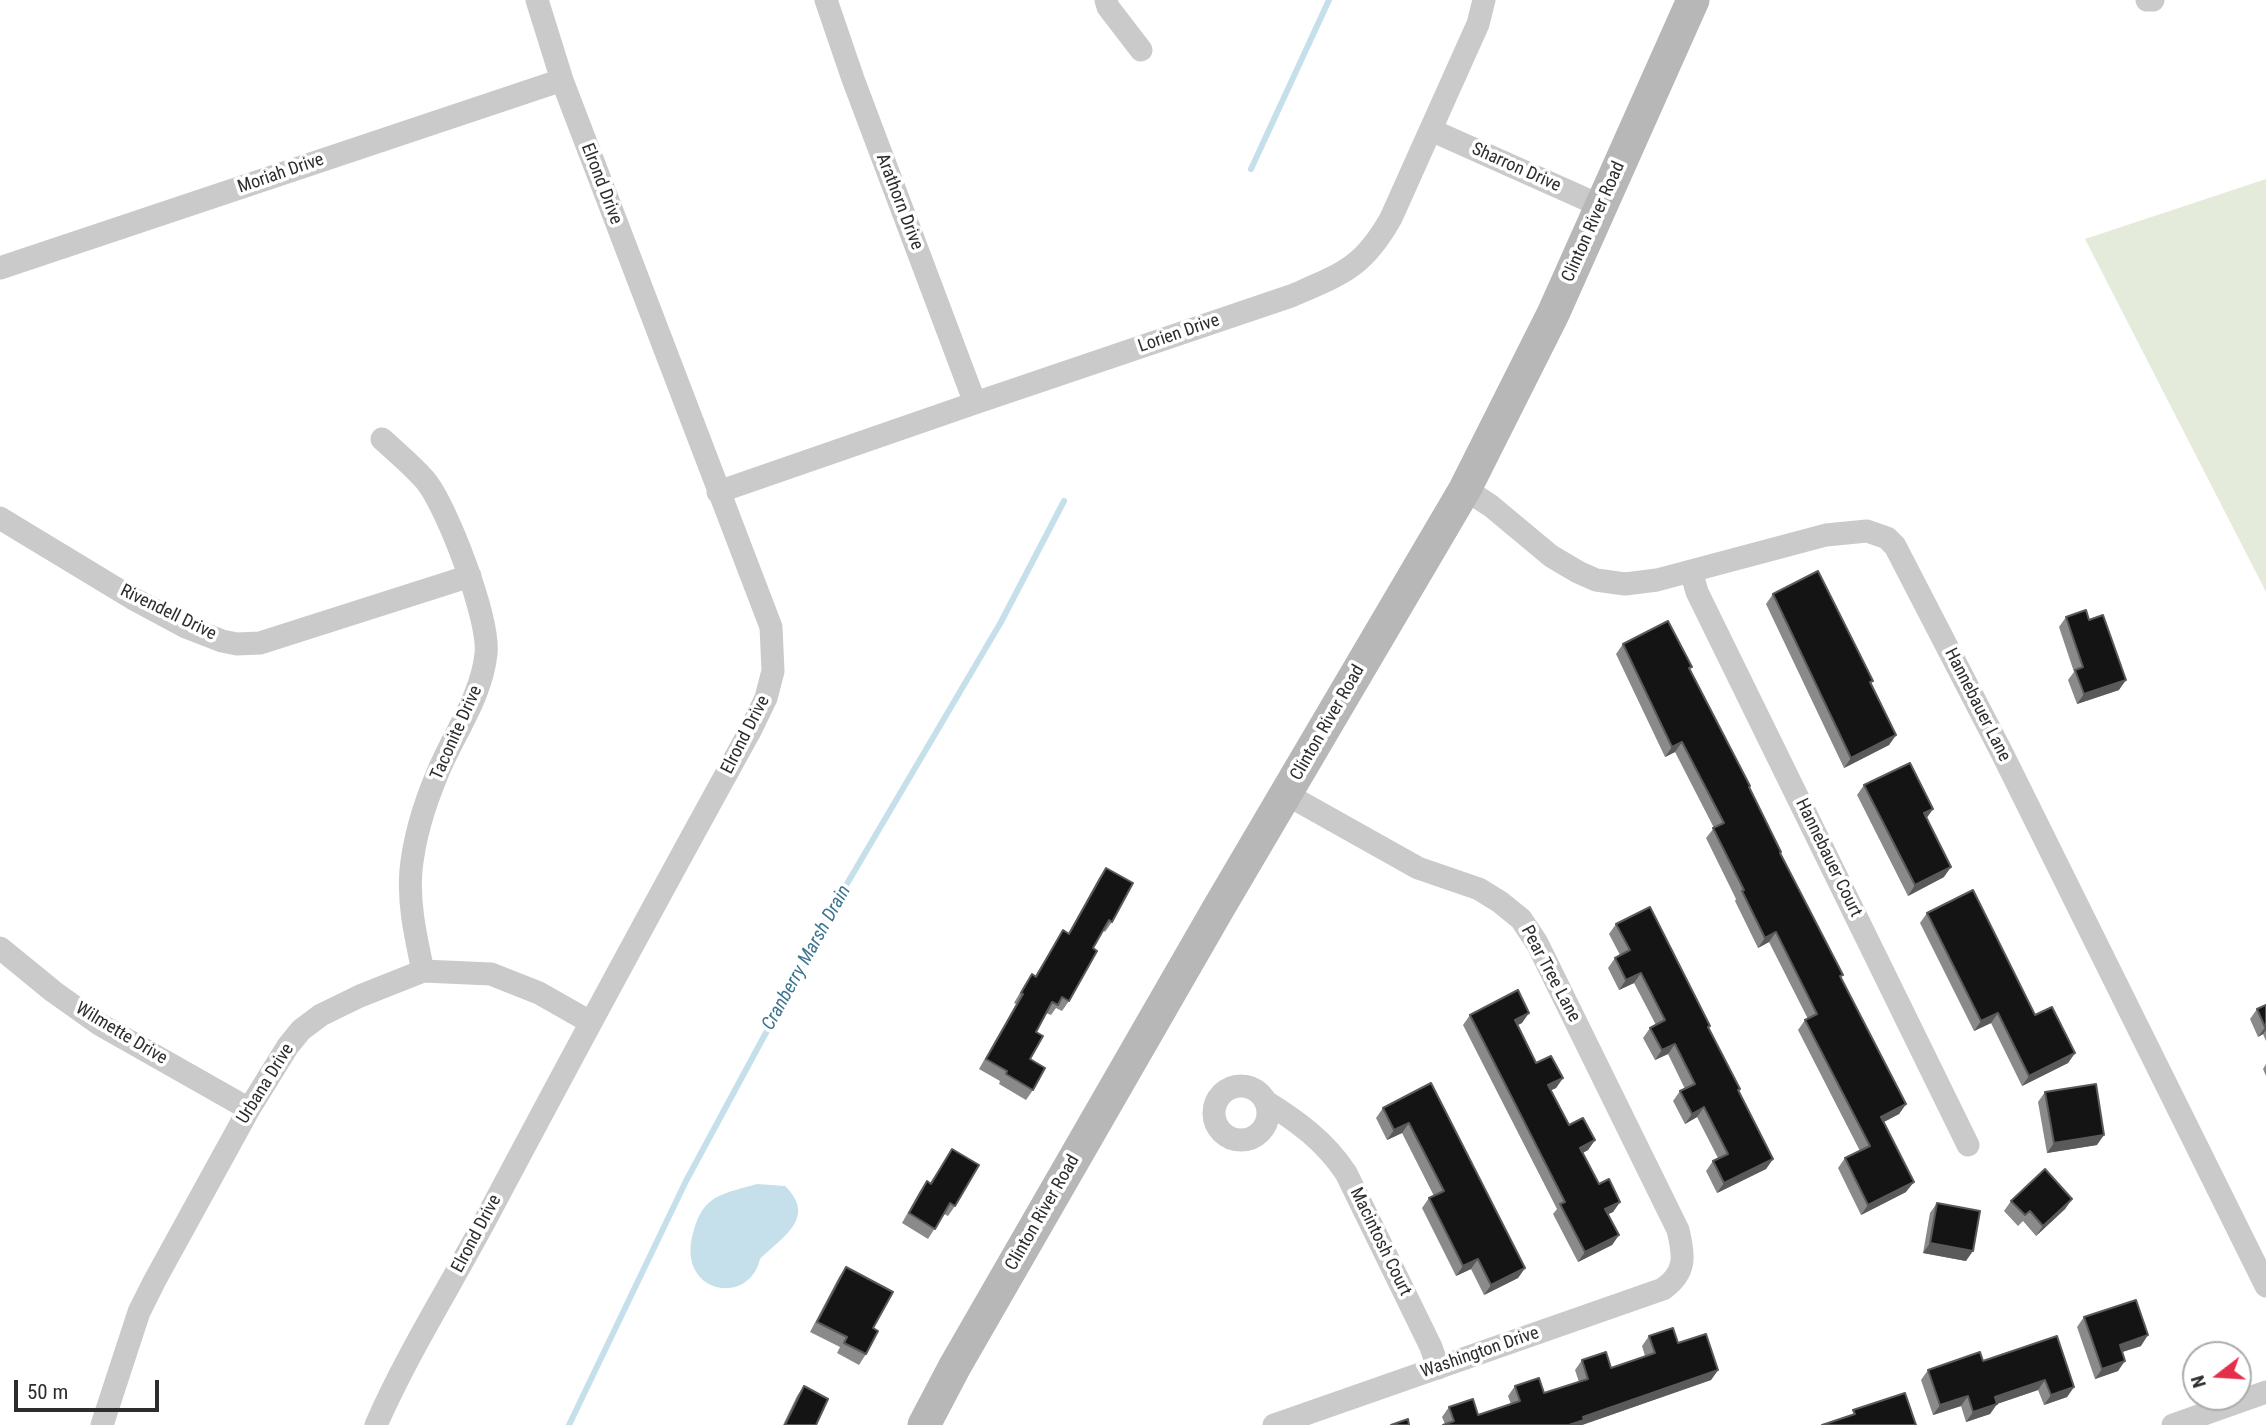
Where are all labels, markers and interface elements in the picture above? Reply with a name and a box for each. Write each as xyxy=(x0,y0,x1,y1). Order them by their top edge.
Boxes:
street label: Sharron Drive xyxy=(1468,139,1564,197)
street label: Elrond Drive xyxy=(576,140,626,228)
street label: Moriah Drive xyxy=(235,149,327,199)
street label: Arathorn Drive xyxy=(871,151,927,253)
street label: Clinton River Road xyxy=(1558,158,1630,286)
street label: Lorien Drive xyxy=(1136,310,1222,358)
street label: Rivendell Drive xyxy=(116,580,220,646)
street label: Hannebauer Lane xyxy=(1939,645,2015,765)
street label: Clinton River Road xyxy=(1286,661,1370,785)
street label: Taconite Drive xyxy=(427,682,487,784)
street label: Elrond Drive xyxy=(717,692,775,778)
street label: Hannebauer Court xyxy=(1790,795,1866,921)
water label: Cranberry Marsh Drain xyxy=(758,881,856,1035)
street label: Pear Tree Lane xyxy=(1516,922,1584,1026)
street label: Wilmette Drive xyxy=(71,998,171,1070)
street label: Urbana Drive xyxy=(233,1040,299,1128)
street label: Clinton River Road xyxy=(1001,1151,1085,1275)
street label: Macintosh Court xyxy=(1344,1184,1416,1300)
street label: Elrond Drive xyxy=(447,1191,507,1277)
street label: Washington Drive xyxy=(1418,1323,1542,1383)
north arrow xyxy=(2182,1341,2252,1411)
scale bar xyxy=(18,1366,163,1410)
text: N xyxy=(2186,1373,2211,1391)
text: 50 m xyxy=(27,1380,68,1404)

